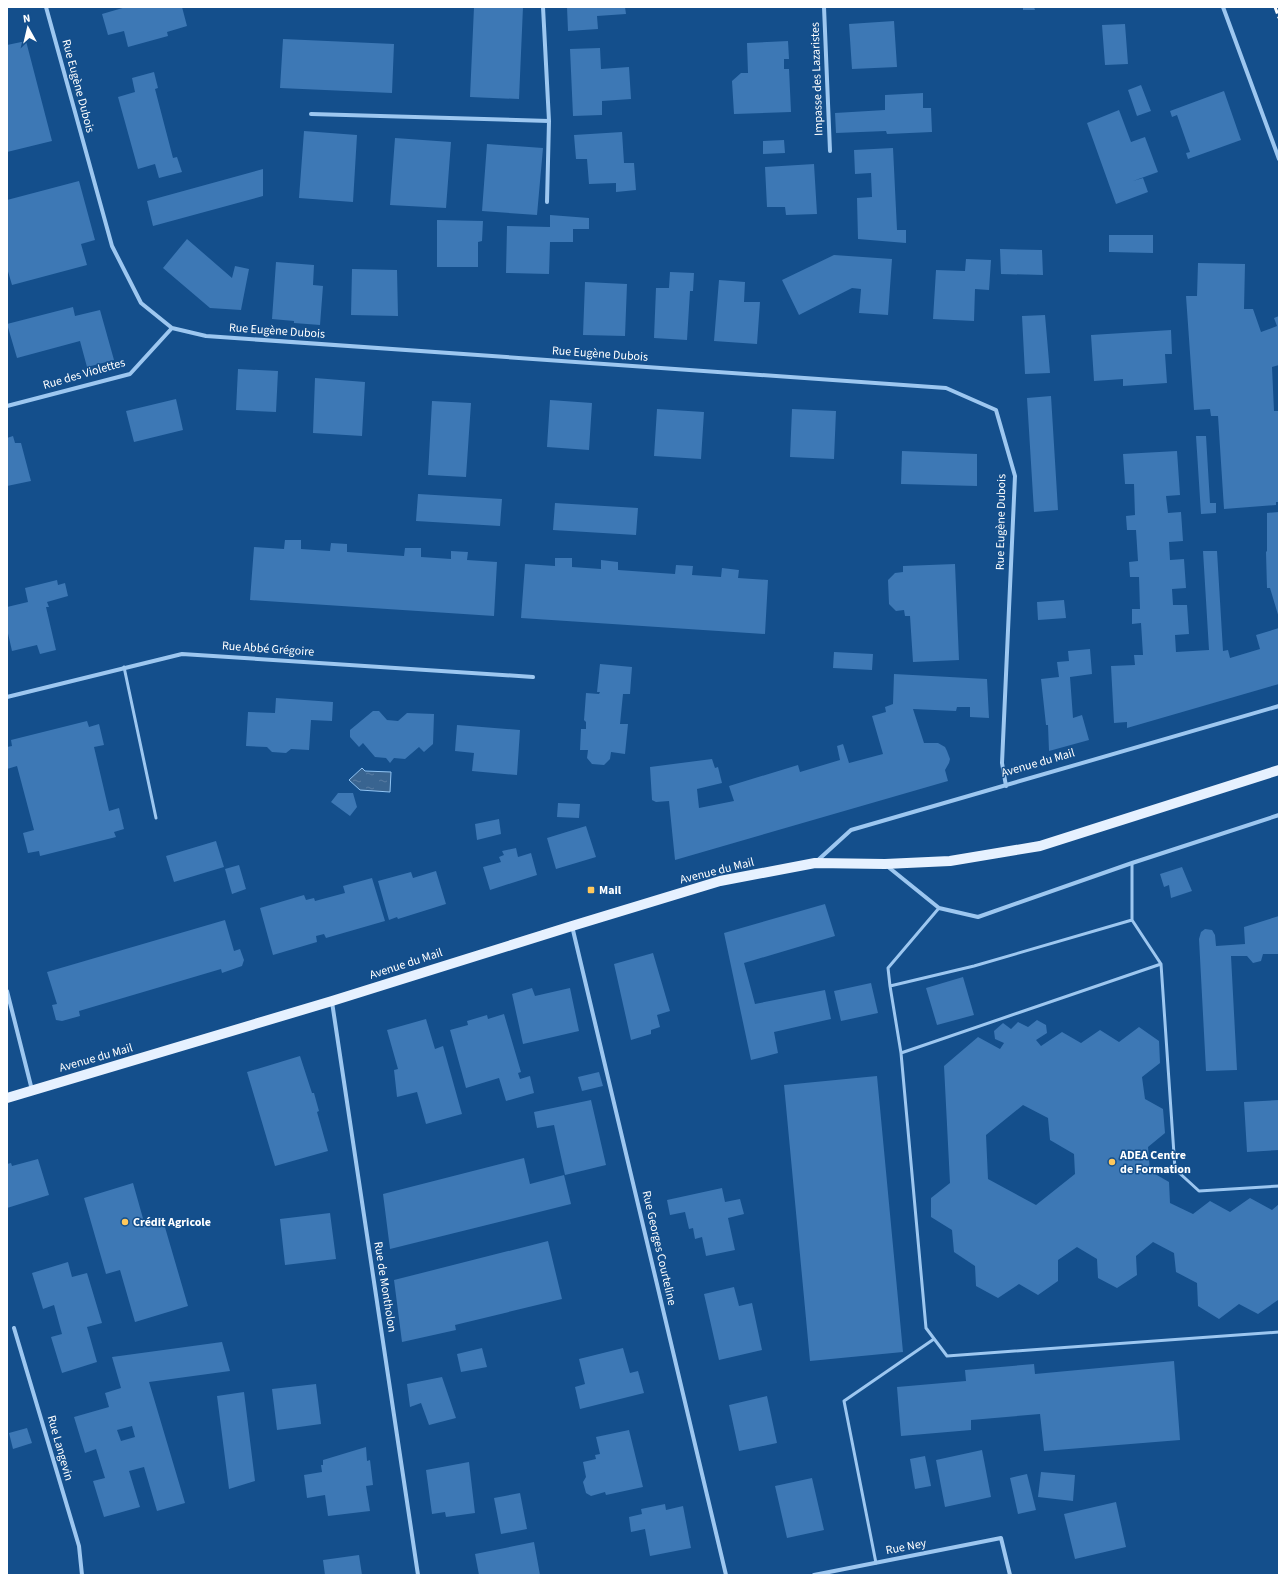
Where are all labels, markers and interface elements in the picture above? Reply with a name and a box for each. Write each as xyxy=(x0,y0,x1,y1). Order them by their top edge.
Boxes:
north arrow xyxy=(8,8,48,48)
text: N xyxy=(22,11,31,27)
street label: Impasse des Lazaristes xyxy=(807,22,827,136)
street label: Rue Eugène Dubois xyxy=(57,37,99,135)
street label: Rue Eugène Dubois xyxy=(228,319,326,343)
street label: Rue Eugène Dubois xyxy=(551,342,649,366)
street label: Rue des Violettes xyxy=(41,354,127,394)
street label: Rue Eugène Dubois xyxy=(992,474,1010,570)
street label: Rue Abbé Grégoire xyxy=(221,637,315,661)
street label: Avenue du Mail xyxy=(999,744,1077,782)
street label: Avenue du Mail xyxy=(678,854,756,888)
place label: Mail xyxy=(599,882,622,899)
marker: Mail xyxy=(586,885,596,895)
street label: Avenue du Mail xyxy=(367,944,445,984)
street label: Avenue du Mail xyxy=(57,1039,135,1077)
place label: ADEA Centre de Formation xyxy=(1119,1147,1191,1178)
marker: ADEA Centre de Formation xyxy=(1107,1157,1117,1167)
street label: Rue Georges Courteline xyxy=(638,1189,680,1307)
place label: Crédit Agricole xyxy=(133,1214,211,1231)
marker: Crédit Agricole xyxy=(120,1217,130,1227)
street label: Rue de Montholon xyxy=(369,1240,401,1334)
street label: Rue Langevin xyxy=(43,1413,77,1483)
street label: Rue Ney xyxy=(884,1535,928,1559)

